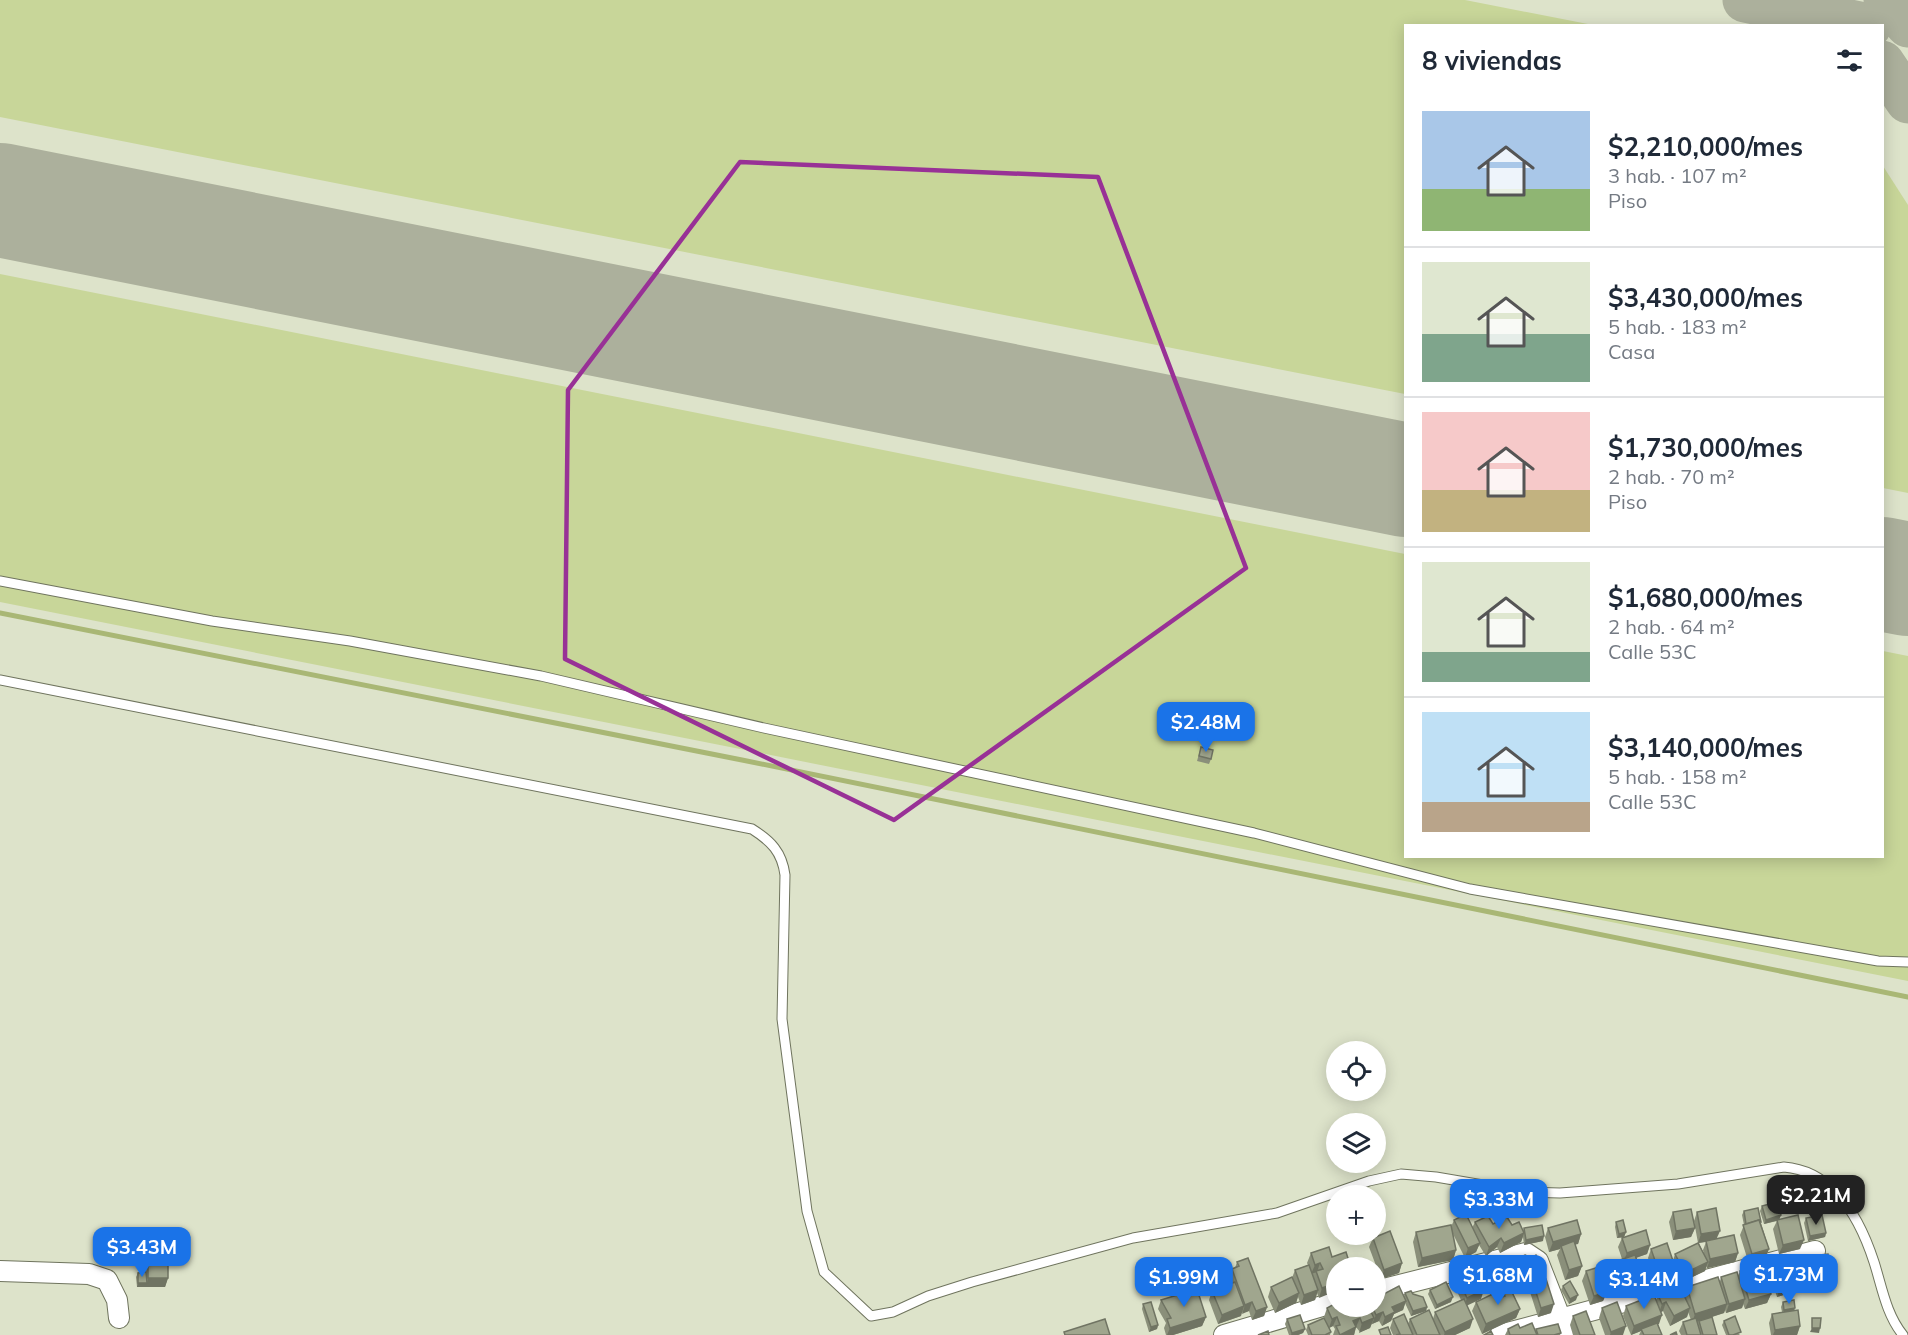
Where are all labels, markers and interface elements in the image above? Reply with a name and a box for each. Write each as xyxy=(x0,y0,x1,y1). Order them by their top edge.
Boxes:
text: 8 viviendas xyxy=(1422,44,1562,77)
icon: filters xyxy=(1833,44,1866,77)
text: $2,210,000/mes xyxy=(1608,130,1803,163)
icon: home xyxy=(1470,135,1542,207)
text: 3 hab. · 107 m² xyxy=(1608,163,1747,188)
text: Piso xyxy=(1608,188,1647,213)
text: $3,430,000/mes xyxy=(1608,281,1803,314)
icon: home xyxy=(1470,286,1542,358)
text: 5 hab. · 183 m² xyxy=(1608,314,1747,339)
text: Casa xyxy=(1608,339,1655,364)
text: $1,730,000/mes xyxy=(1608,431,1803,464)
icon: home xyxy=(1470,436,1542,508)
text: 2 hab. · 70 m² xyxy=(1608,464,1735,489)
text: Piso xyxy=(1608,489,1647,514)
text: $1,680,000/mes xyxy=(1608,581,1803,614)
icon: home xyxy=(1470,586,1542,658)
text: 2 hab. · 64 m² xyxy=(1608,614,1735,639)
text: Calle 53C xyxy=(1608,639,1697,664)
pin: $2.48M xyxy=(1157,702,1255,753)
text: $2.48M xyxy=(1171,709,1241,734)
text: $3,140,000/mes xyxy=(1608,731,1803,764)
icon: home xyxy=(1470,736,1542,808)
text: 5 hab. · 158 m² xyxy=(1608,764,1747,789)
text: Calle 53C xyxy=(1608,789,1697,814)
map controls xyxy=(1326,1041,1386,1317)
button: locate xyxy=(1326,1041,1386,1101)
button: layers xyxy=(1326,1113,1386,1173)
pin: $2.21M xyxy=(1767,1175,1865,1226)
pin: $3.33M xyxy=(1450,1179,1548,1230)
text: $2.21M xyxy=(1781,1182,1851,1207)
button: + xyxy=(1326,1185,1386,1245)
text: $3.33M xyxy=(1464,1186,1534,1211)
pin: $3.43M xyxy=(93,1227,191,1278)
text: $3.43M xyxy=(107,1234,177,1259)
pin: $1.73M xyxy=(1740,1254,1838,1305)
pin: $1.68M xyxy=(1449,1255,1547,1306)
pin: $1.99M xyxy=(1135,1257,1233,1308)
button: − xyxy=(1326,1257,1386,1317)
pin: $3.14M xyxy=(1595,1259,1693,1310)
text: $1.73M xyxy=(1754,1261,1824,1286)
text: $1.68M xyxy=(1463,1262,1533,1287)
text: $1.99M xyxy=(1149,1264,1219,1289)
text: $3.14M xyxy=(1609,1266,1679,1291)

